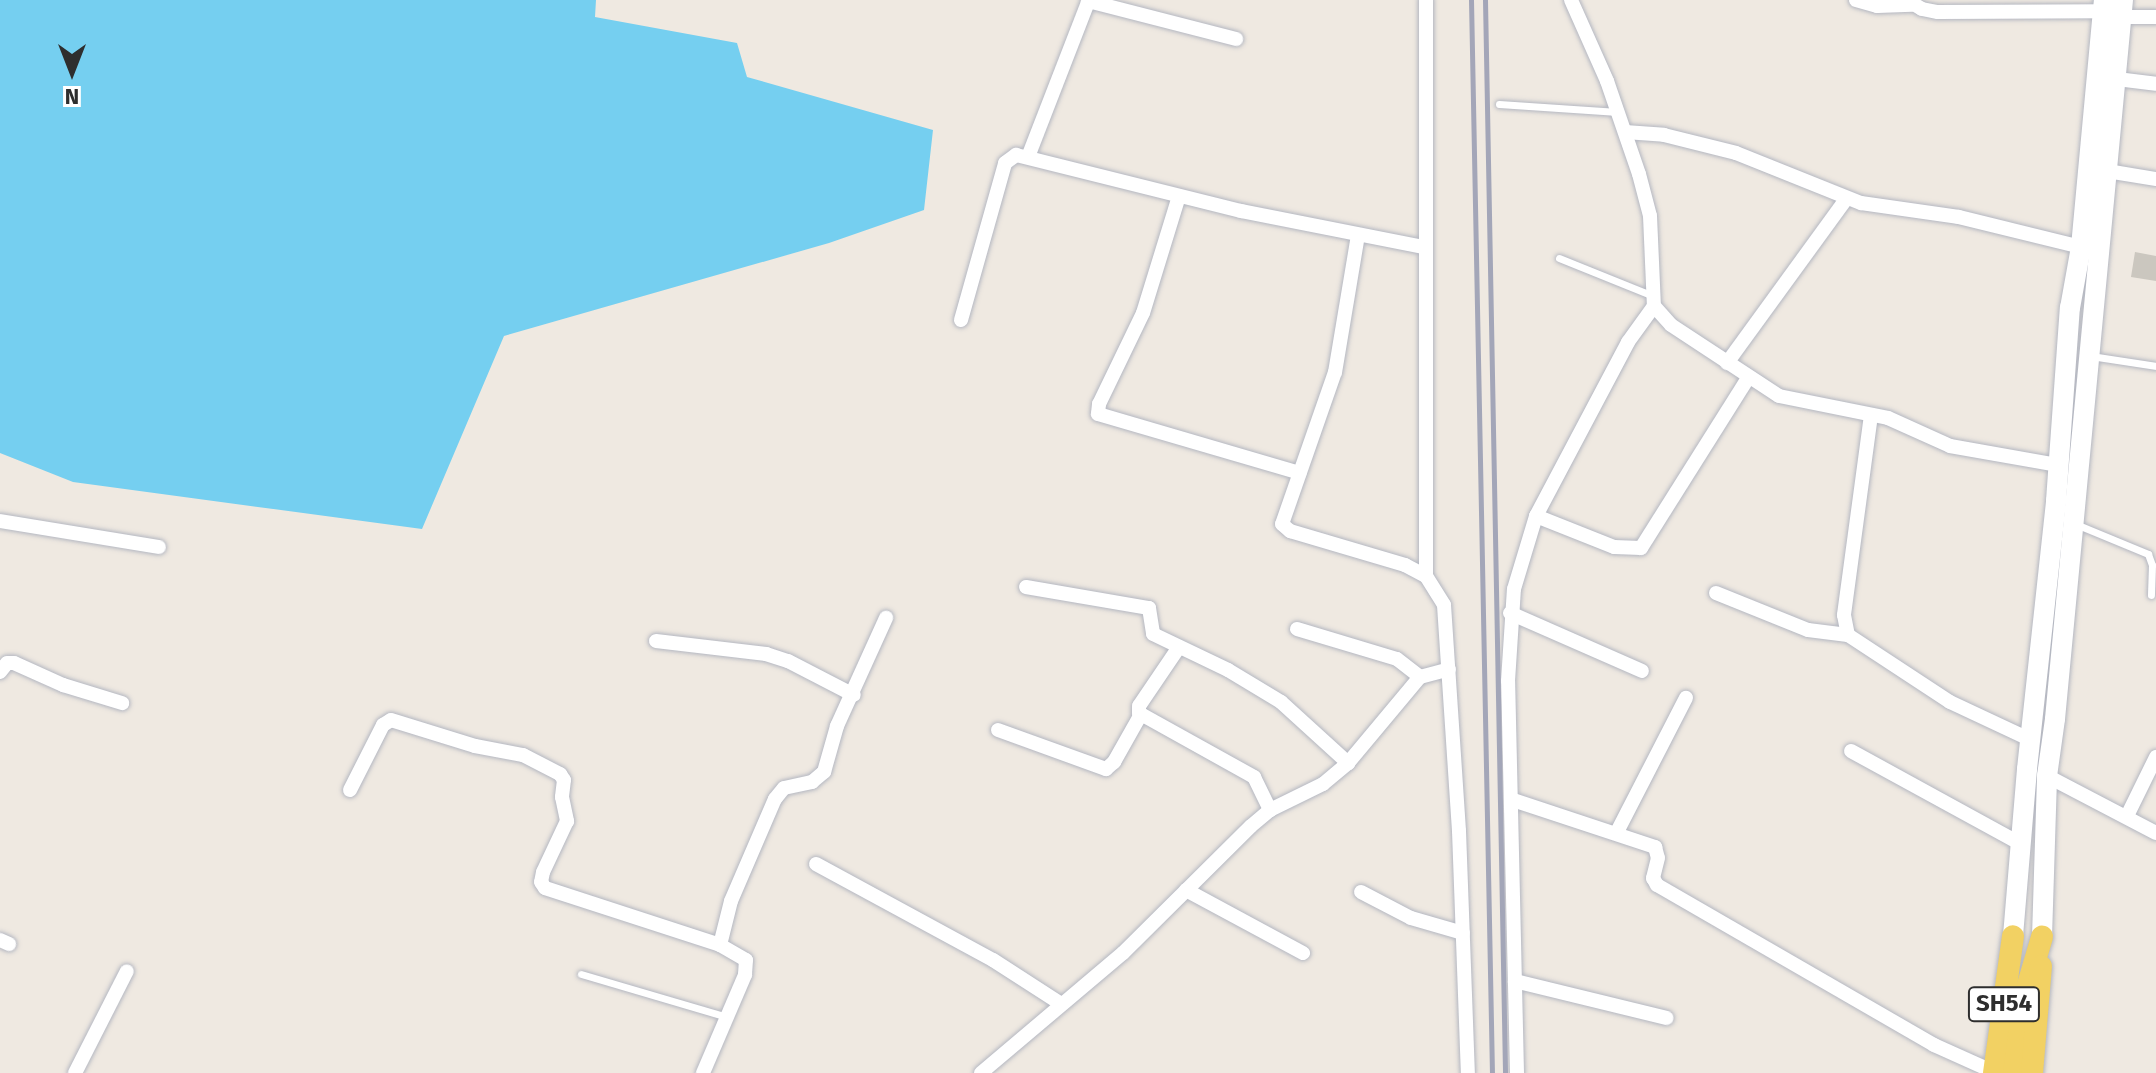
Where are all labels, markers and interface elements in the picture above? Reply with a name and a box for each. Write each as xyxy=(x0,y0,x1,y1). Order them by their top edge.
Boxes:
north arrow xyxy=(32,32,112,112)
text: N xyxy=(65,83,79,110)
road number: SH54 xyxy=(1966,984,2042,1024)

